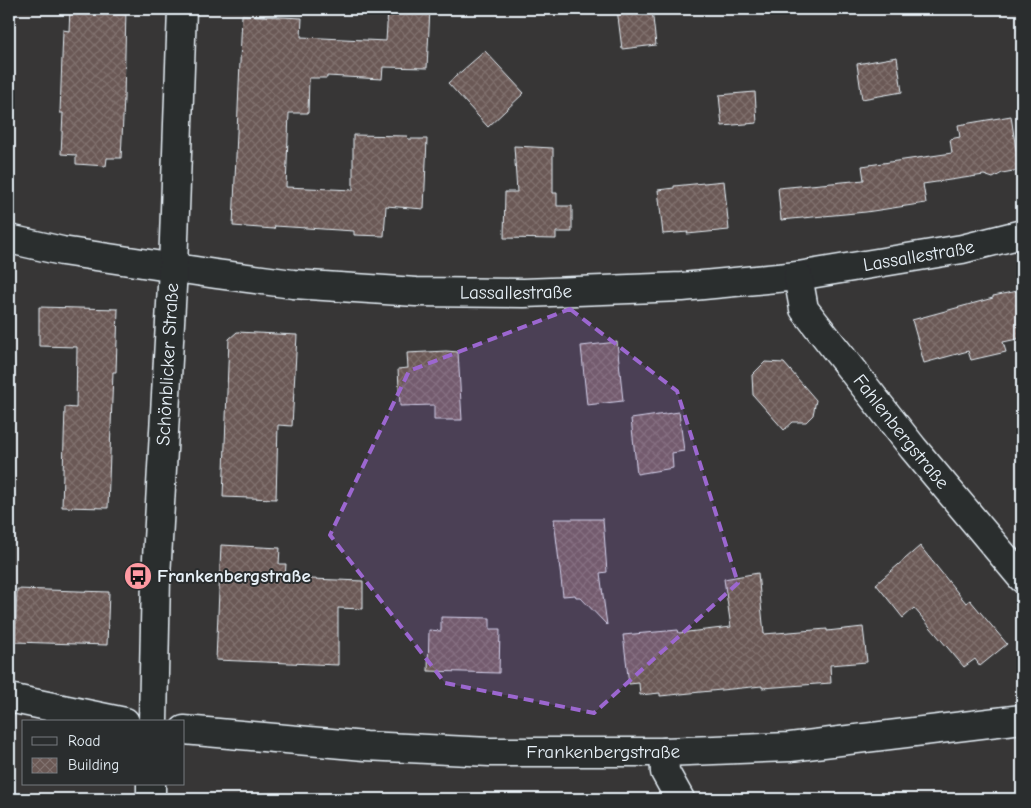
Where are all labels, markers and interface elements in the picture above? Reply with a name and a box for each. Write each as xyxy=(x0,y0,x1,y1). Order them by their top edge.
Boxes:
street label: Lassallestraße xyxy=(862,235,977,276)
street label: Lassallestraße xyxy=(460,280,573,304)
street label: Schönblicker Straße xyxy=(152,282,183,446)
street label: Fahlenbergstraße xyxy=(848,370,954,494)
bus stop icon: Frankenbergstraße xyxy=(123,561,153,591)
place label: Frankenbergstraße xyxy=(157,565,311,587)
legend xyxy=(22,720,185,786)
text: Road xyxy=(68,732,100,750)
street label: Frankenbergstraße xyxy=(526,740,681,763)
text: Building xyxy=(68,756,119,774)

